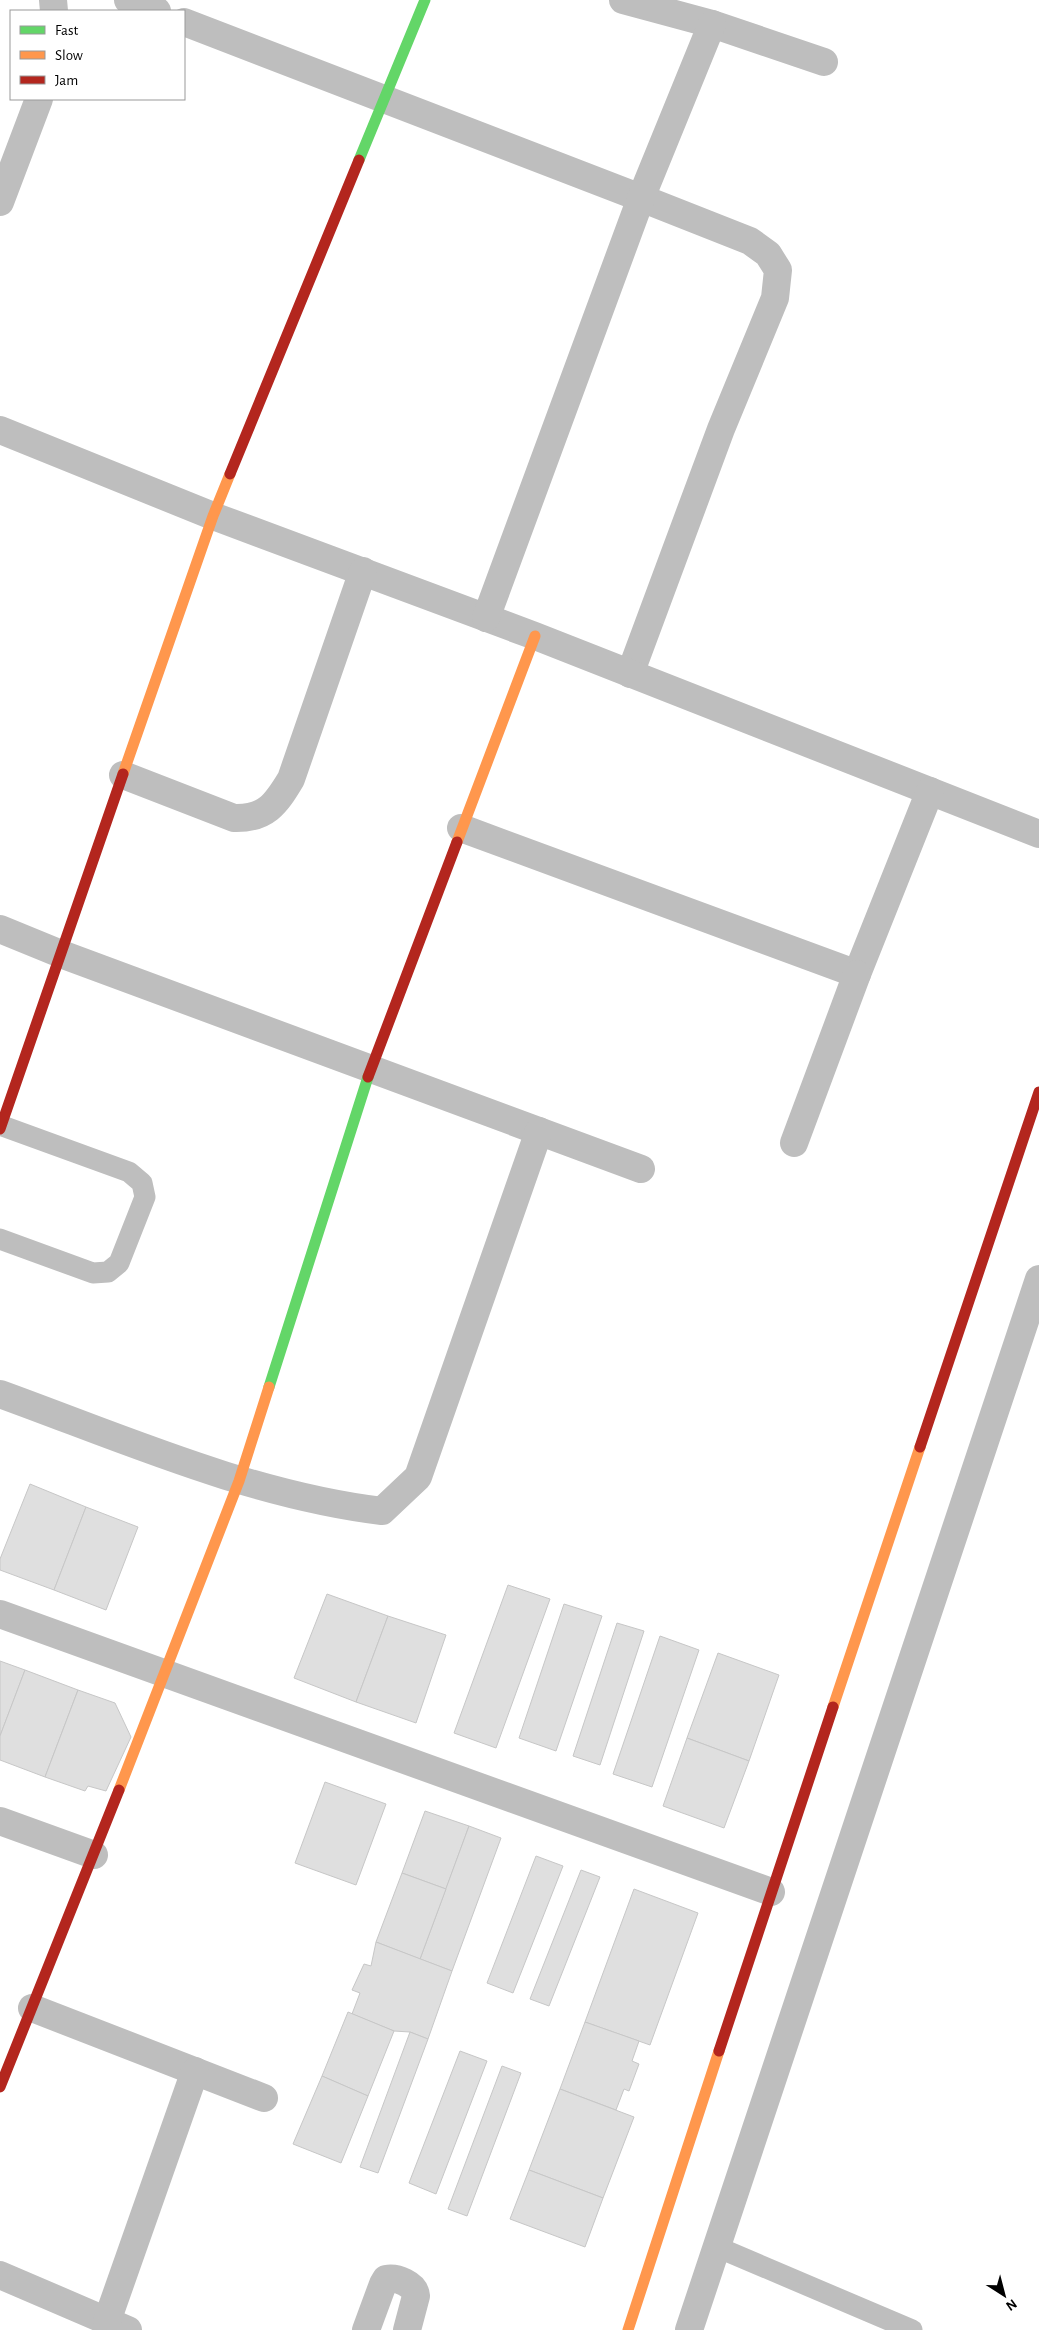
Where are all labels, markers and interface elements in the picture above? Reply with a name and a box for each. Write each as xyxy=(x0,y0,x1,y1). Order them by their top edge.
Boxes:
legend xyxy=(10,10,185,100)
text: Fast xyxy=(55,23,79,38)
text: Slow xyxy=(55,48,83,63)
text: Jam xyxy=(55,73,78,88)
north arrow xyxy=(979,2270,1029,2320)
text: N xyxy=(1003,2296,1019,2313)

